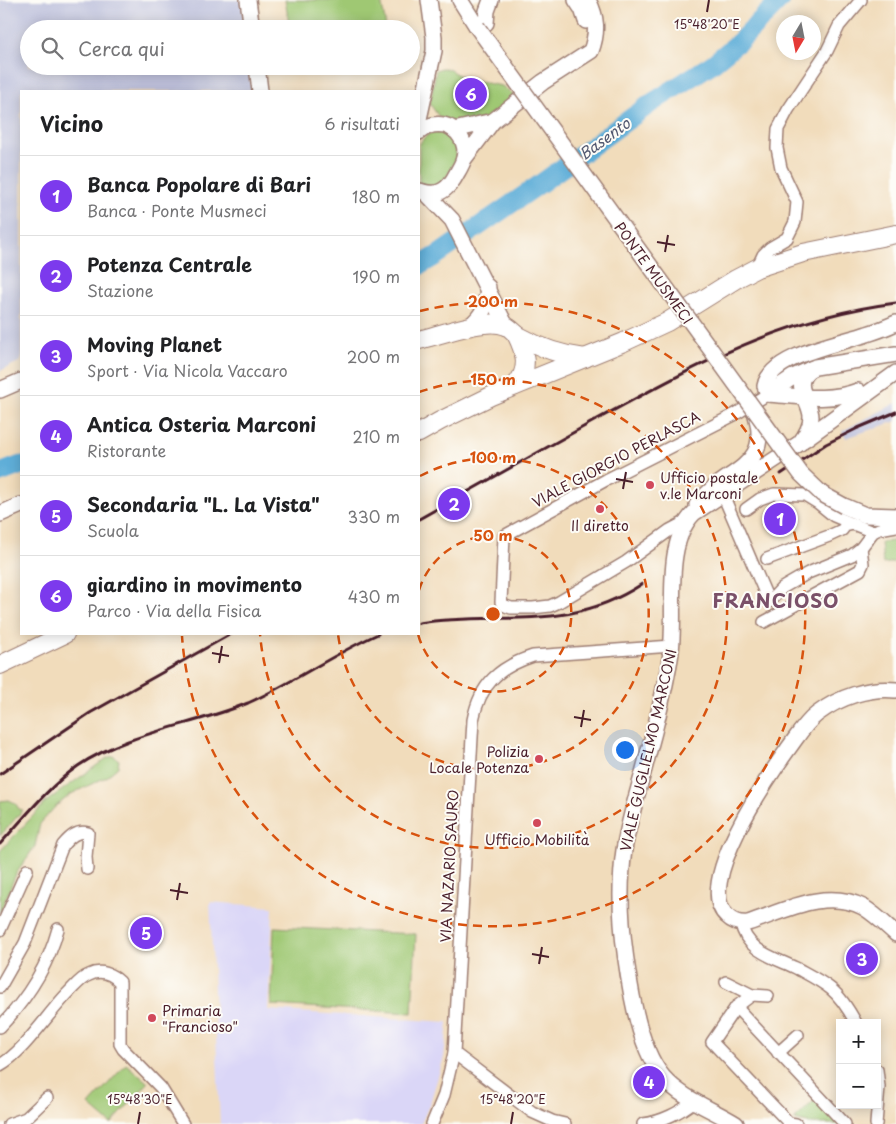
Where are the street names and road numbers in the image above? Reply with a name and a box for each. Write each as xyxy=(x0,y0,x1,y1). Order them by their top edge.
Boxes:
street label: PONTE MUSMECI xyxy=(610,218,698,328)
street label: VIALE GIORGIO PERLASCA xyxy=(528,405,704,512)
street label: VIALE GUGLIELMO MARCONI xyxy=(614,647,682,853)
street label: VIA NAZARIO SAURO xyxy=(435,789,463,943)

